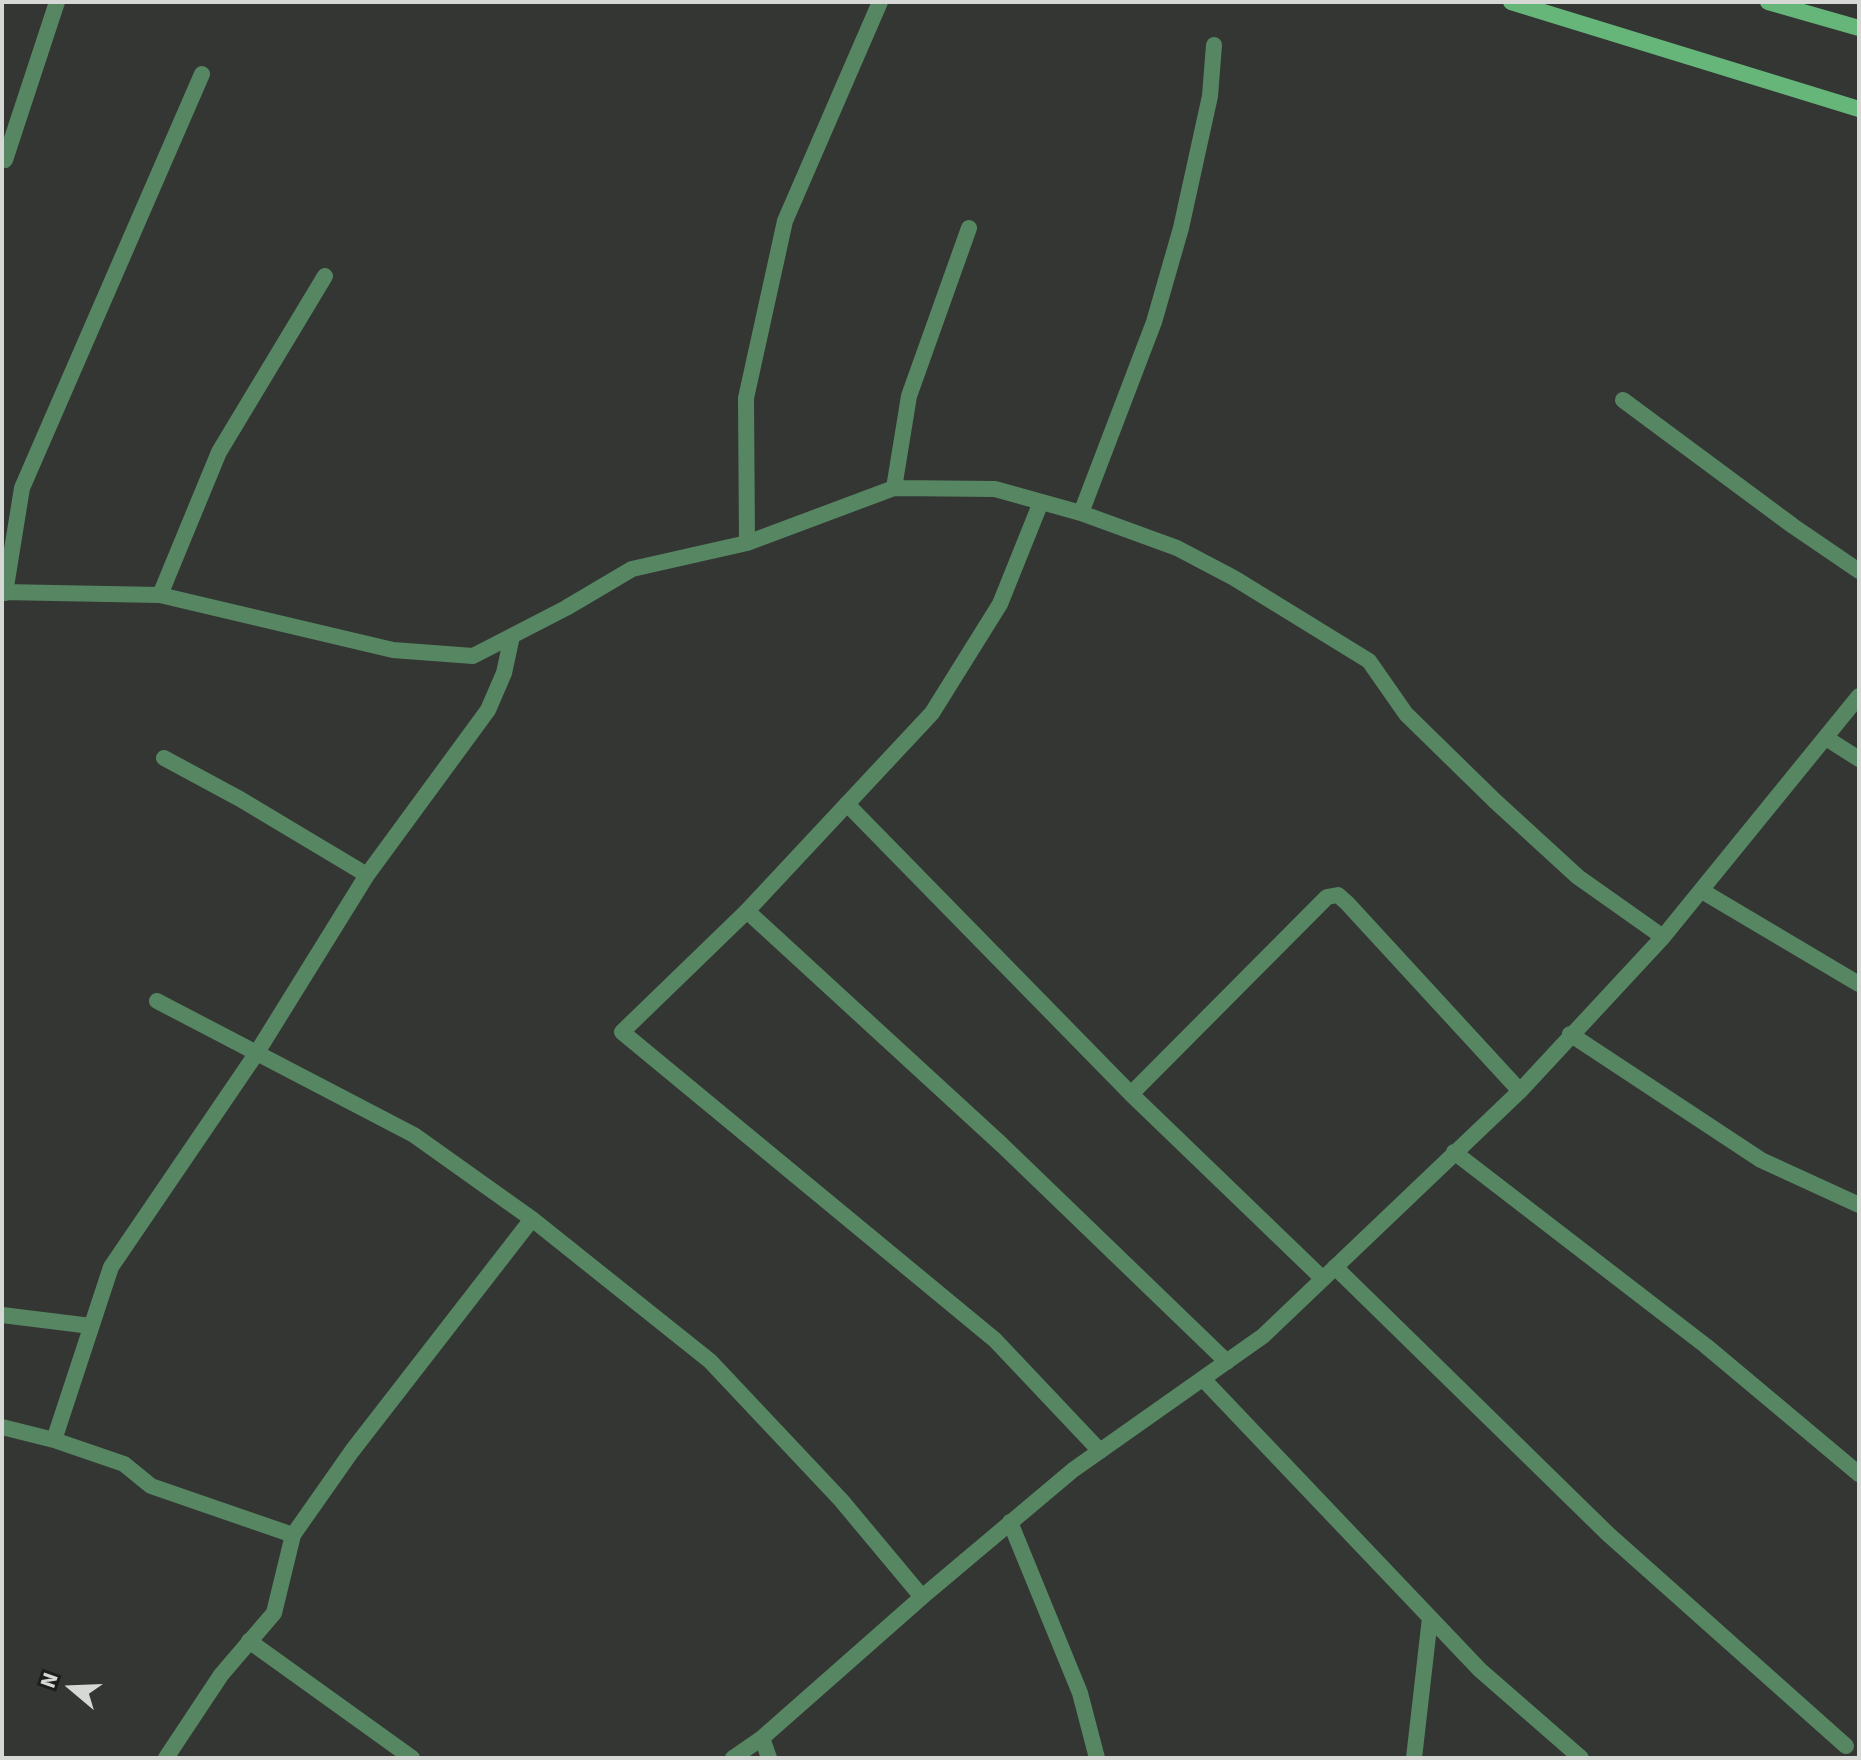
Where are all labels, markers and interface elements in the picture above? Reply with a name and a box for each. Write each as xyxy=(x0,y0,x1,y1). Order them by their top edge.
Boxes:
north arrow xyxy=(32,1648,112,1728)
text: N xyxy=(32,1668,67,1692)

